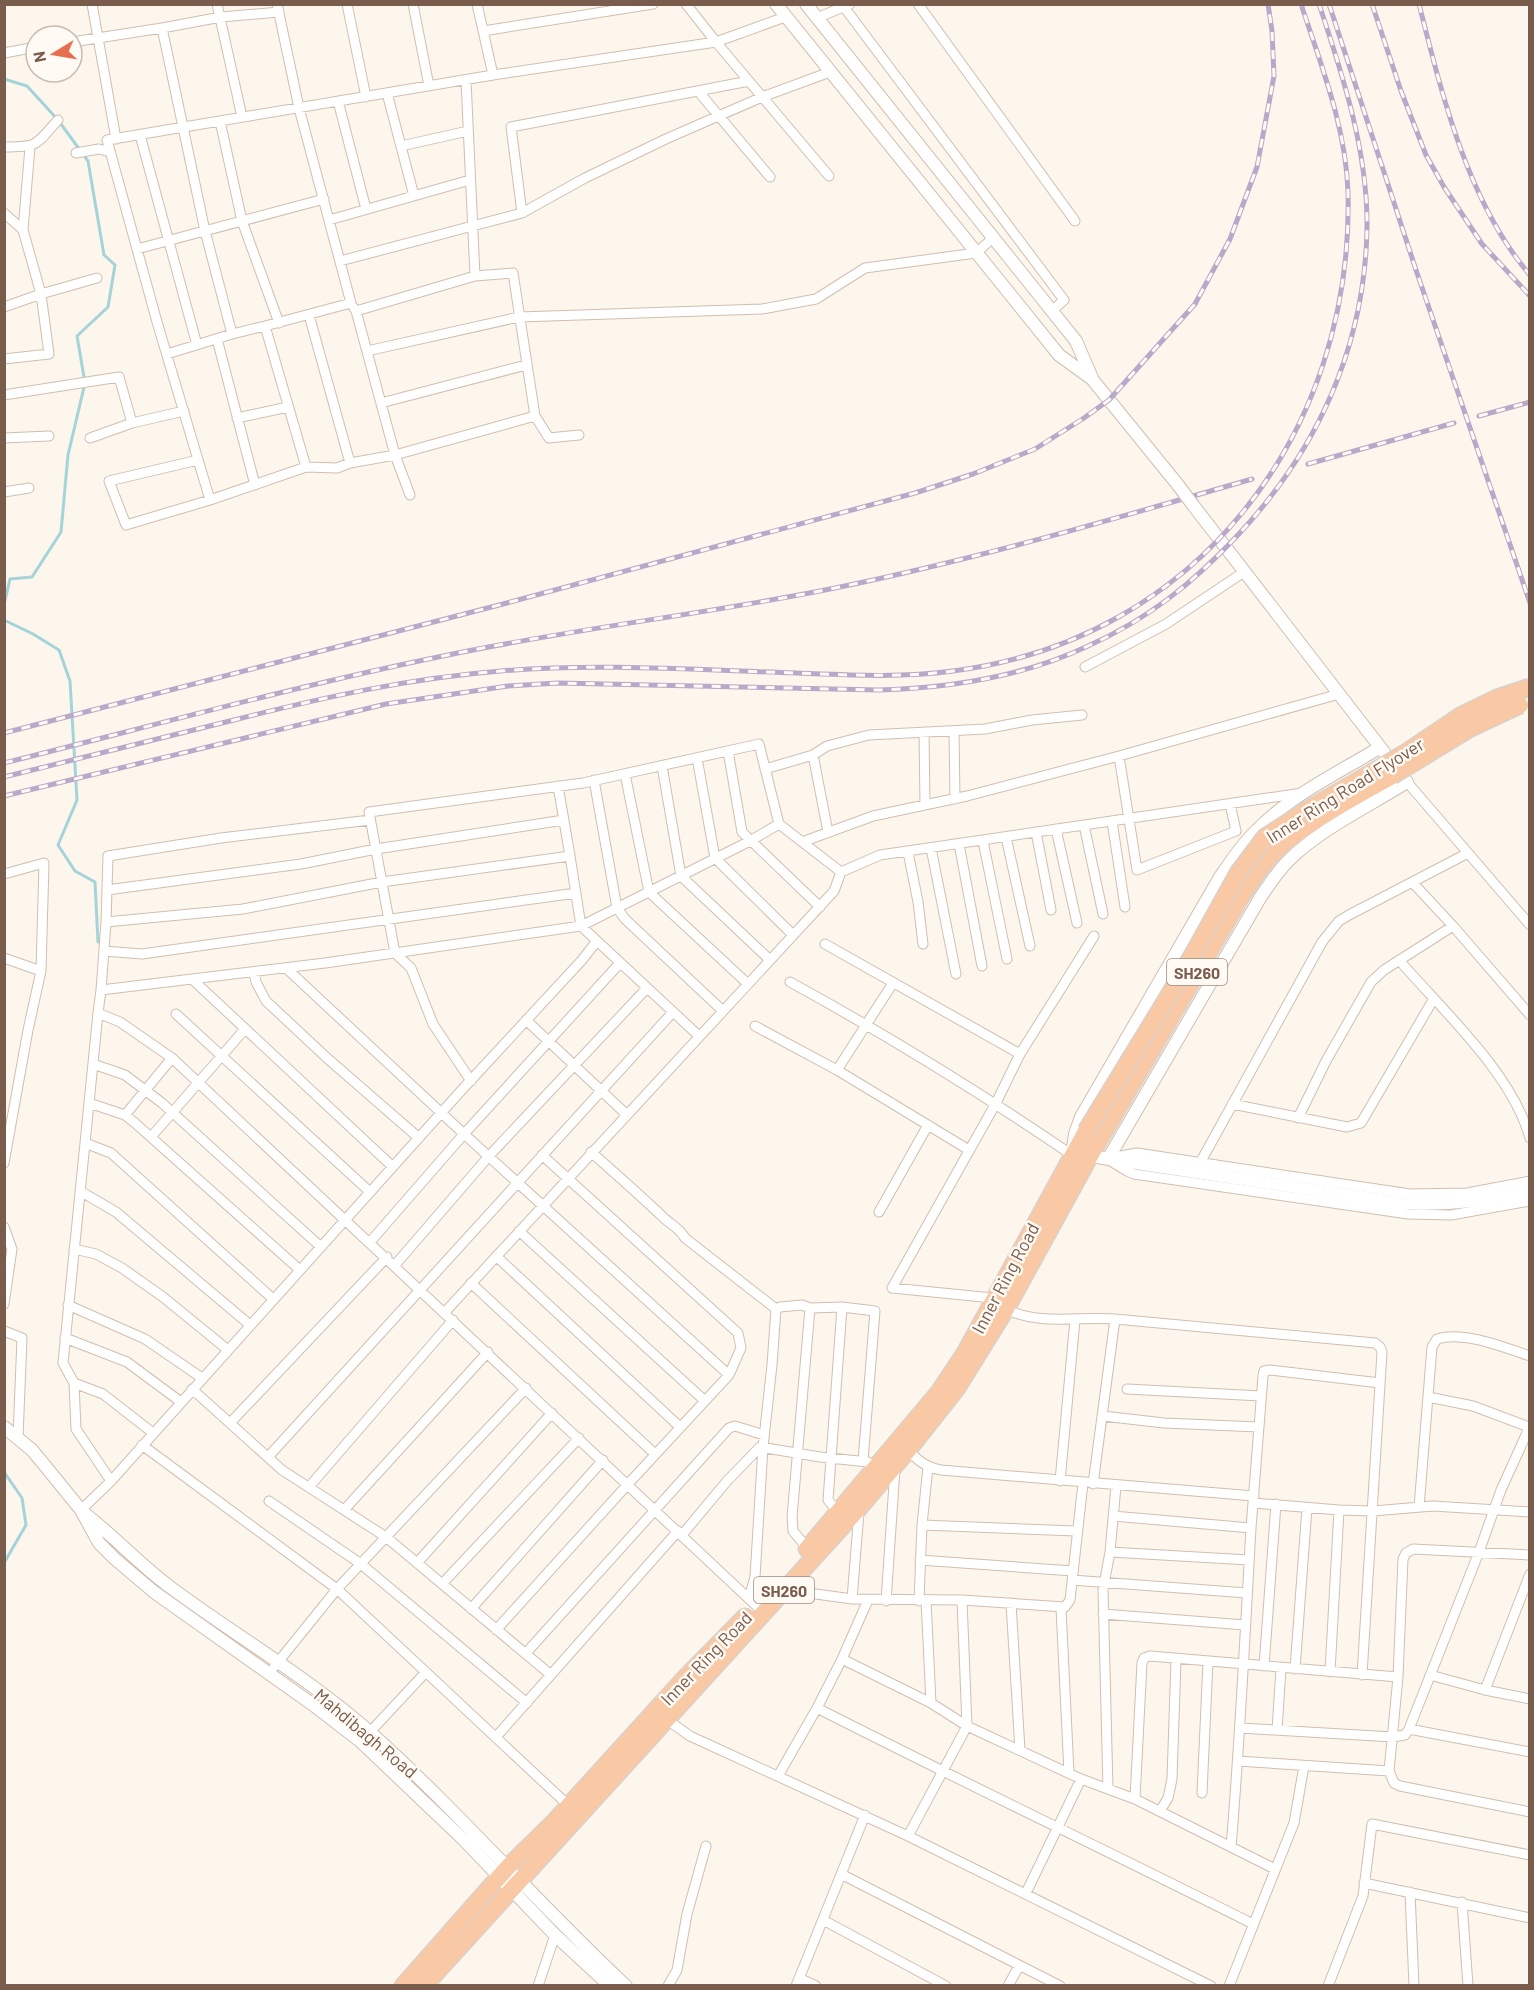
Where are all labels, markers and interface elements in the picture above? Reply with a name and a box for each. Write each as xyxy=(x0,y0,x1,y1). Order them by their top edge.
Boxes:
north arrow xyxy=(24,24,84,84)
text: N xyxy=(28,50,49,64)
street label: Inner Ring Road Flyover xyxy=(1262,732,1428,848)
road number: SH260 xyxy=(1167,959,1227,985)
street label: Inner Ring Road xyxy=(967,1219,1043,1337)
road number: SH260 xyxy=(754,1577,814,1603)
street label: Inner Ring Road xyxy=(656,1606,756,1710)
street label: Mahdibagh Road xyxy=(310,1683,422,1783)

